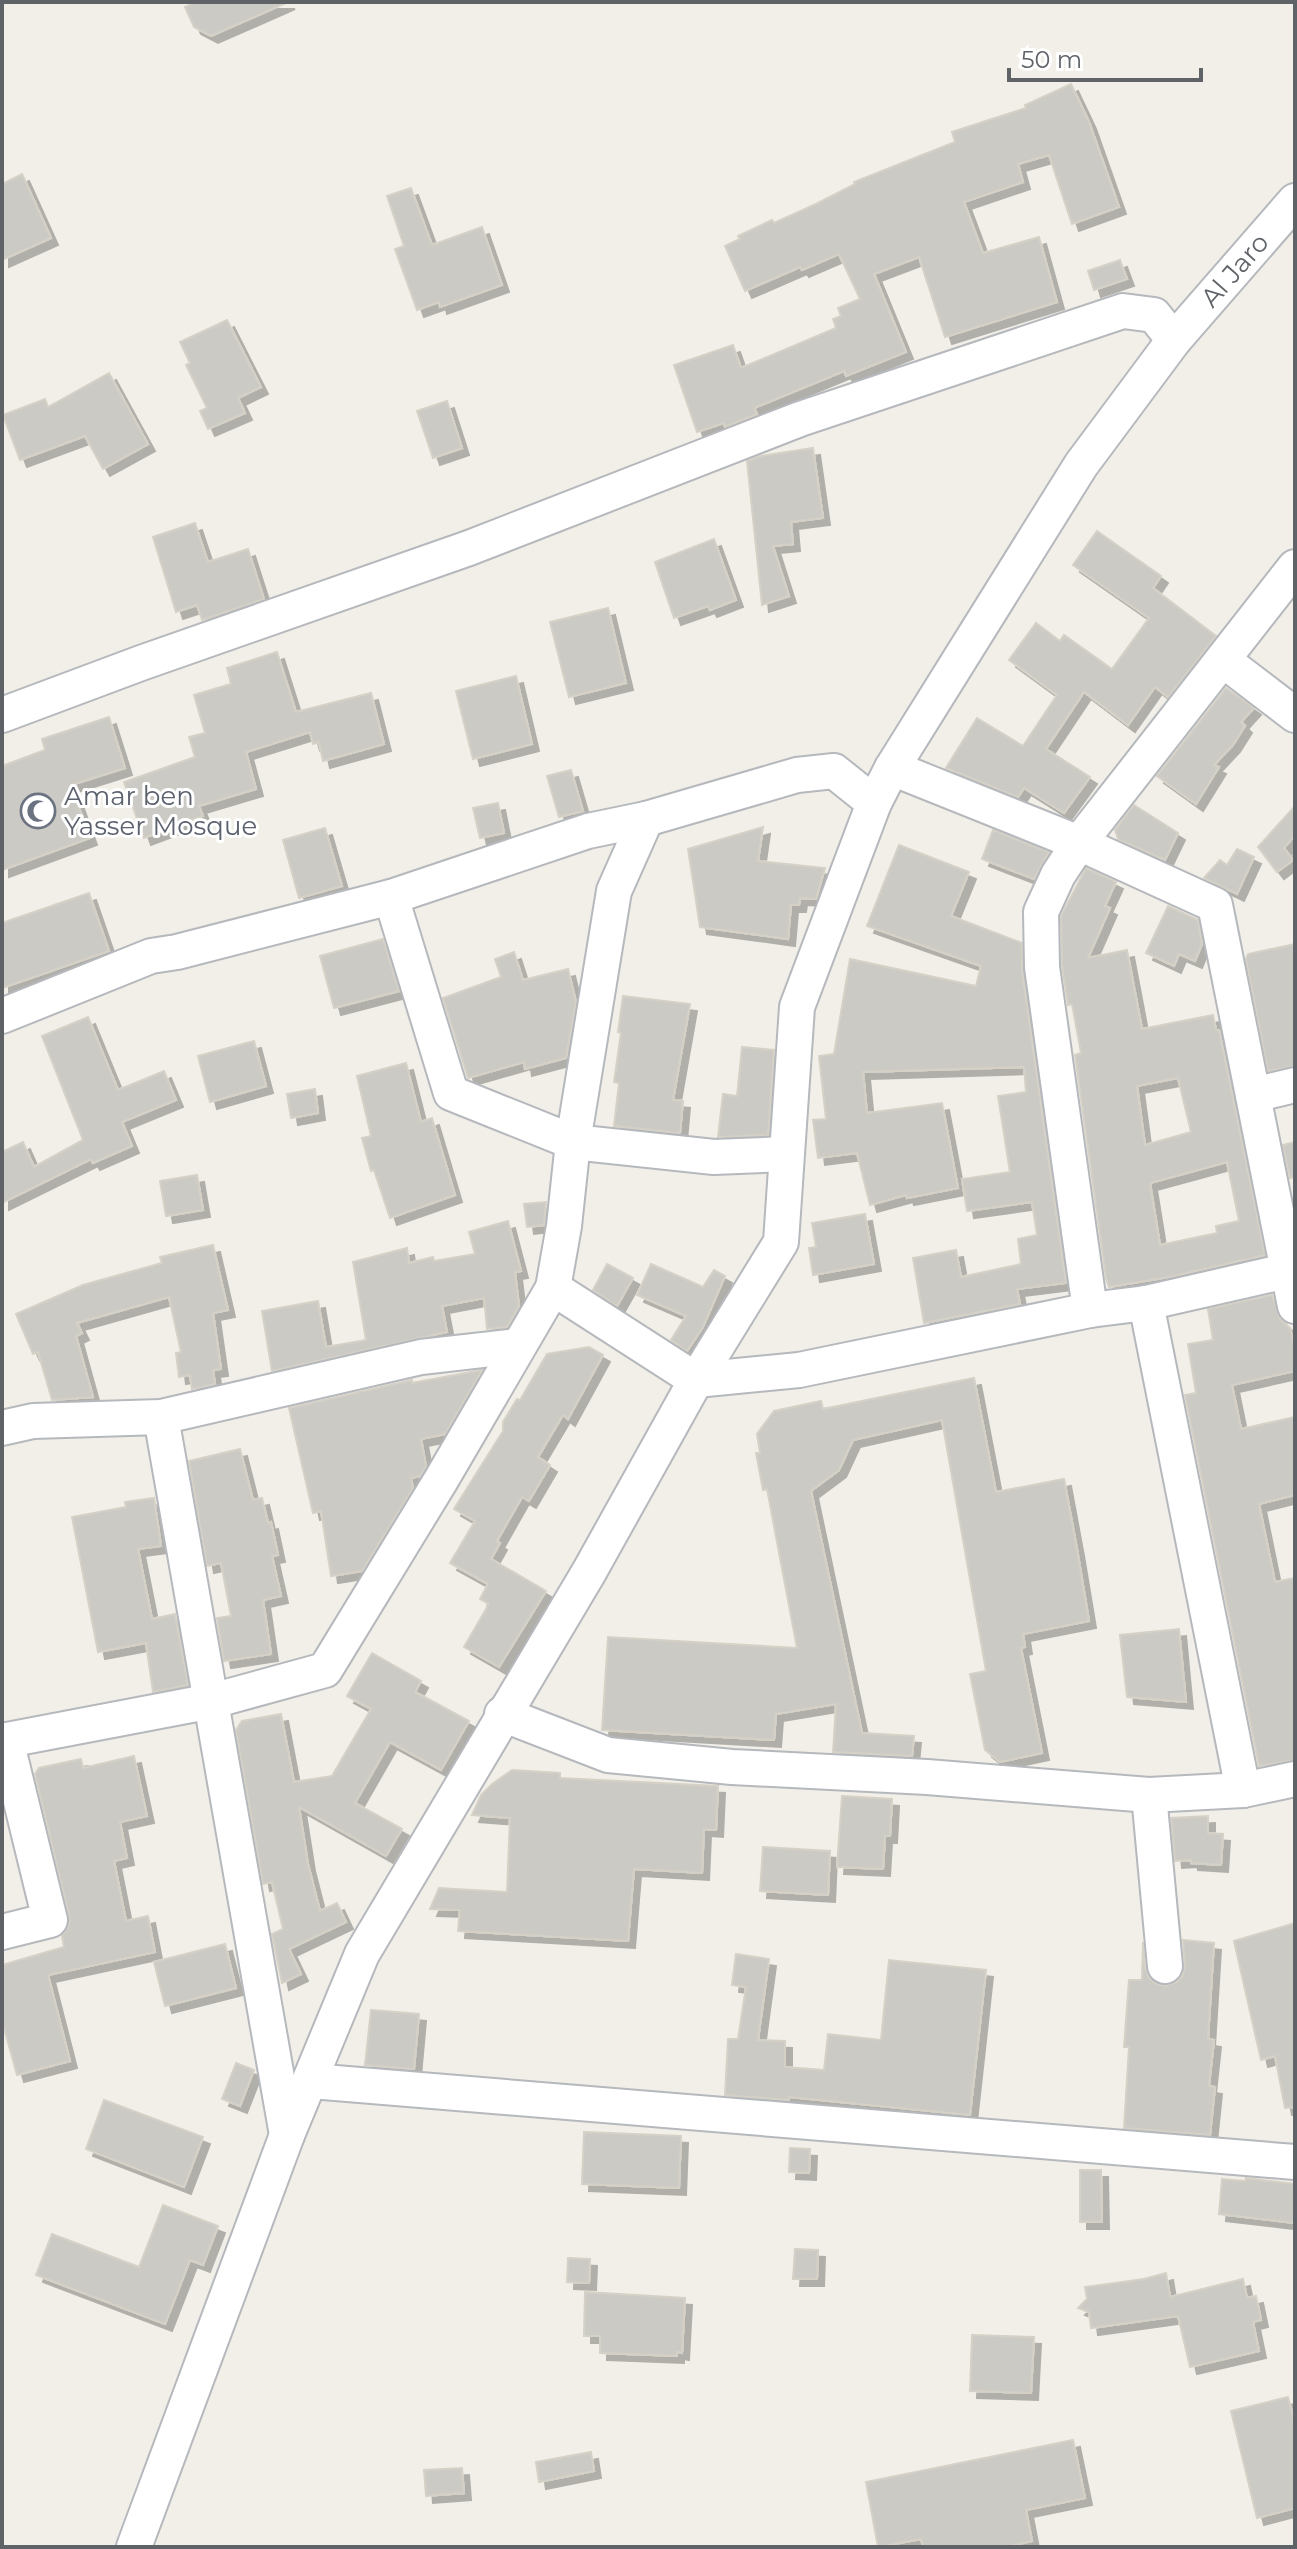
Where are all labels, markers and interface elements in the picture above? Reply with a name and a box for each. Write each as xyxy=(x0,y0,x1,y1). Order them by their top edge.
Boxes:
scale bar xyxy=(1009,32,1201,82)
text: 50 m xyxy=(1021,45,1082,74)
street label: Al Jaro xyxy=(1194,227,1275,314)
place label: Amar ben Yasser Mosque xyxy=(64,780,257,842)
mosque icon: Amar ben Yasser Mosque xyxy=(19,792,57,830)

